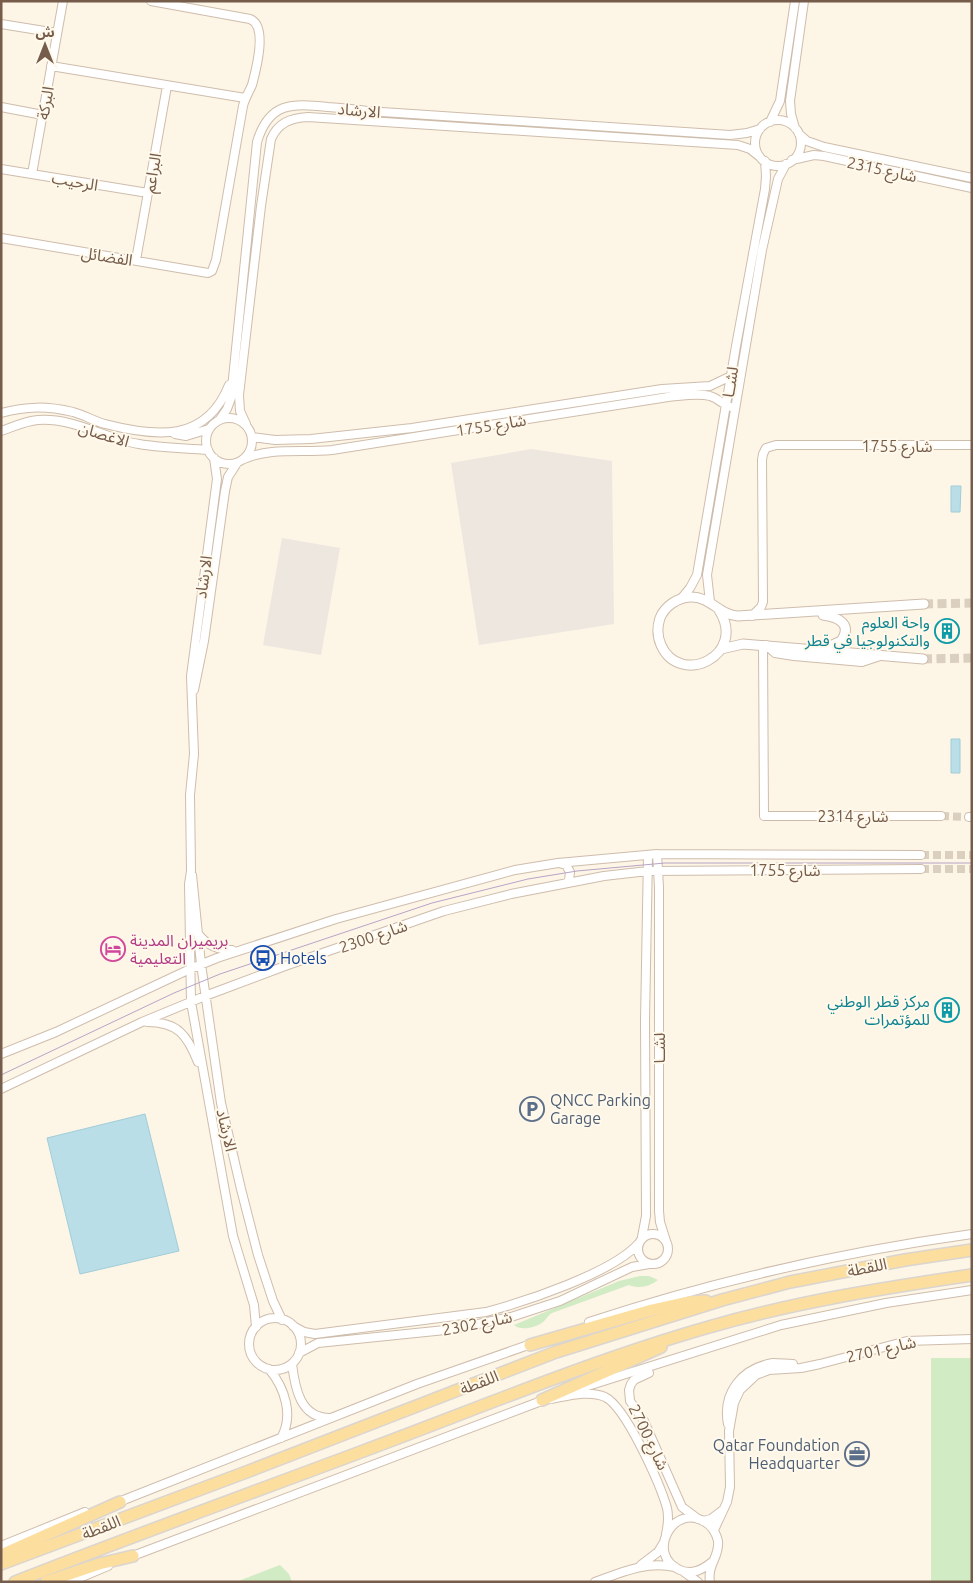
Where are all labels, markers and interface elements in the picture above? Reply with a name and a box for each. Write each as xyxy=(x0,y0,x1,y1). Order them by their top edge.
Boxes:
north arrow xyxy=(20,20,70,70)
text: ش xyxy=(35,24,55,40)
street label: البركة xyxy=(33,85,58,121)
street label: الارشاد xyxy=(337,99,381,122)
street label: البراعم xyxy=(140,152,168,195)
street label: شارع 2315 xyxy=(845,153,919,189)
street label: الرحيب xyxy=(50,168,99,195)
street label: الفضائل xyxy=(80,243,134,270)
street label: لشــا xyxy=(719,365,741,399)
street label: شارع 1755 xyxy=(455,411,528,443)
street label: الاغصان xyxy=(76,418,131,451)
street label: شارع 1755 xyxy=(862,437,932,459)
street label: الارشاد xyxy=(191,554,216,600)
place label: واحة العلوم والتكنولوجيا في قطر xyxy=(804,613,930,653)
building icon: واحة العلوم والتكنولوجيا في قطر xyxy=(934,618,960,644)
street label: شارع 2314 xyxy=(818,807,888,829)
street label: شارع 1755 xyxy=(750,861,820,883)
street label: شارع 2300 xyxy=(337,916,411,960)
place label: بريميران المدينة التعليمية xyxy=(130,931,228,967)
hotel icon: بريميران المدينة التعليمية xyxy=(100,936,126,962)
bus stop icon: Hotels xyxy=(250,945,276,971)
place label: Hotels xyxy=(280,949,327,967)
place label: مركز قطر الوطني للمؤتمرات xyxy=(827,992,930,1029)
building icon: مركز قطر الوطني للمؤتمرات xyxy=(934,997,960,1023)
street label: لشــا xyxy=(650,1032,668,1064)
place label: QNCC Parking Garage xyxy=(550,1091,651,1127)
parking icon: QNCC Parking Garage xyxy=(519,1096,545,1122)
street label: الارشاد xyxy=(212,1107,241,1153)
street label: اللقطة xyxy=(846,1254,888,1280)
street label: شارع 2302 xyxy=(440,1307,514,1343)
street label: شارع 2701 xyxy=(844,1332,918,1370)
street label: اللقطة xyxy=(457,1366,501,1398)
street label: شارع 2700 xyxy=(622,1401,673,1475)
place label: Qatar Foundation Headquarter xyxy=(713,1436,840,1472)
office icon: Qatar Foundation Headquarter xyxy=(844,1441,870,1467)
street label: اللقطة xyxy=(79,1511,123,1543)

